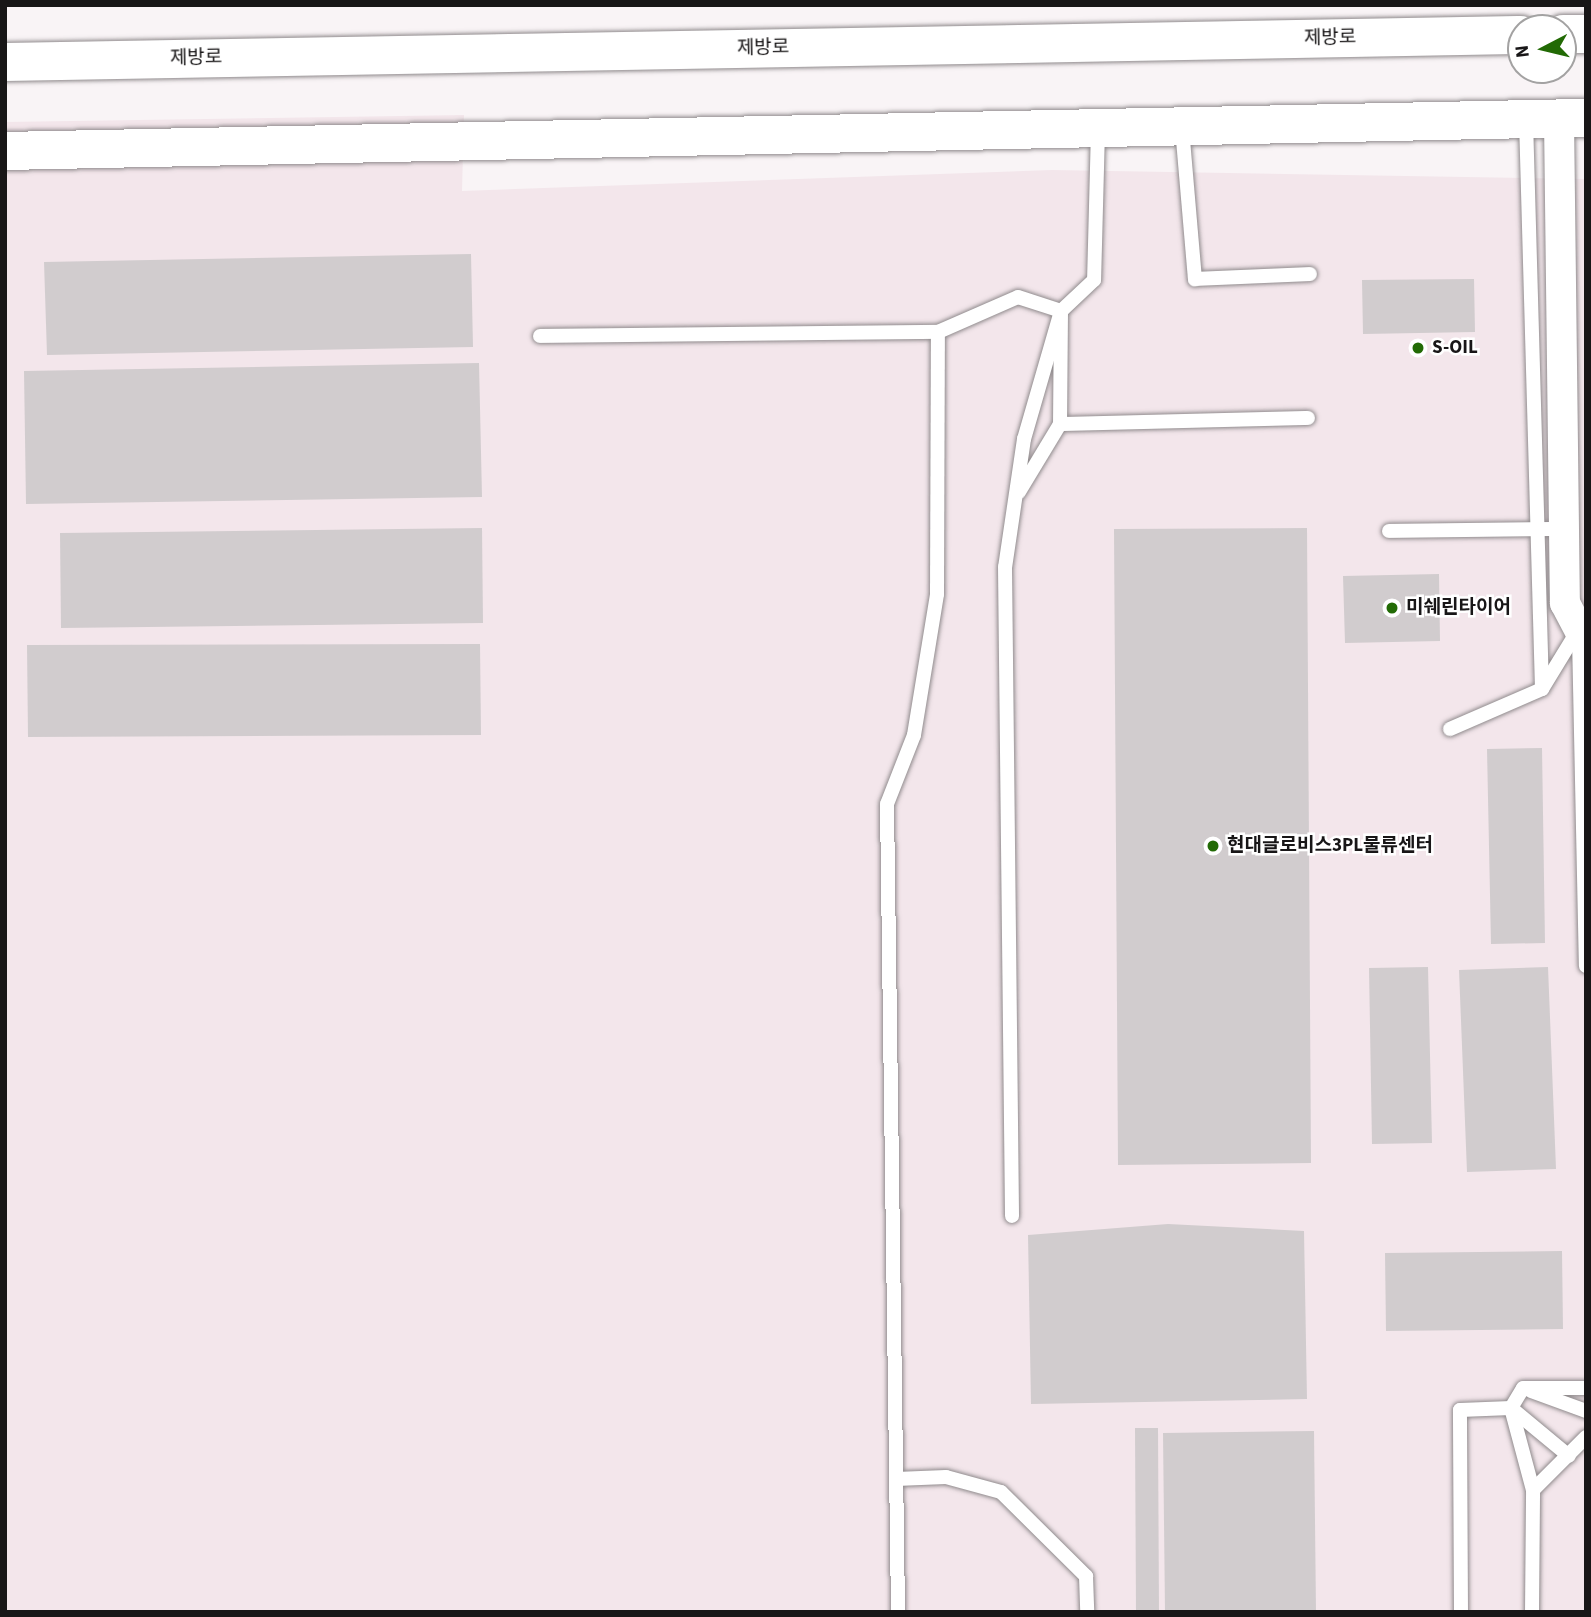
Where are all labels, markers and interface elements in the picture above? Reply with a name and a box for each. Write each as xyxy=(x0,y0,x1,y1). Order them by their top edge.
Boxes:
north arrow xyxy=(1507,14,1577,84)
street label: 제방로 xyxy=(1304,26,1356,50)
street label: 제방로 xyxy=(737,36,789,60)
text: N xyxy=(1508,43,1537,59)
street label: 제방로 xyxy=(170,46,222,70)
place label: S-OIL xyxy=(1432,337,1478,359)
marker: S-OIL xyxy=(1410,340,1426,356)
place label: 미쉐린타이어 xyxy=(1406,597,1511,619)
marker: 미쉐린타이어 xyxy=(1384,600,1400,616)
place label: 현대글로비스3PL물류센터 xyxy=(1227,835,1433,857)
marker: 현대글로비스3PL물류센터 xyxy=(1205,838,1221,854)

